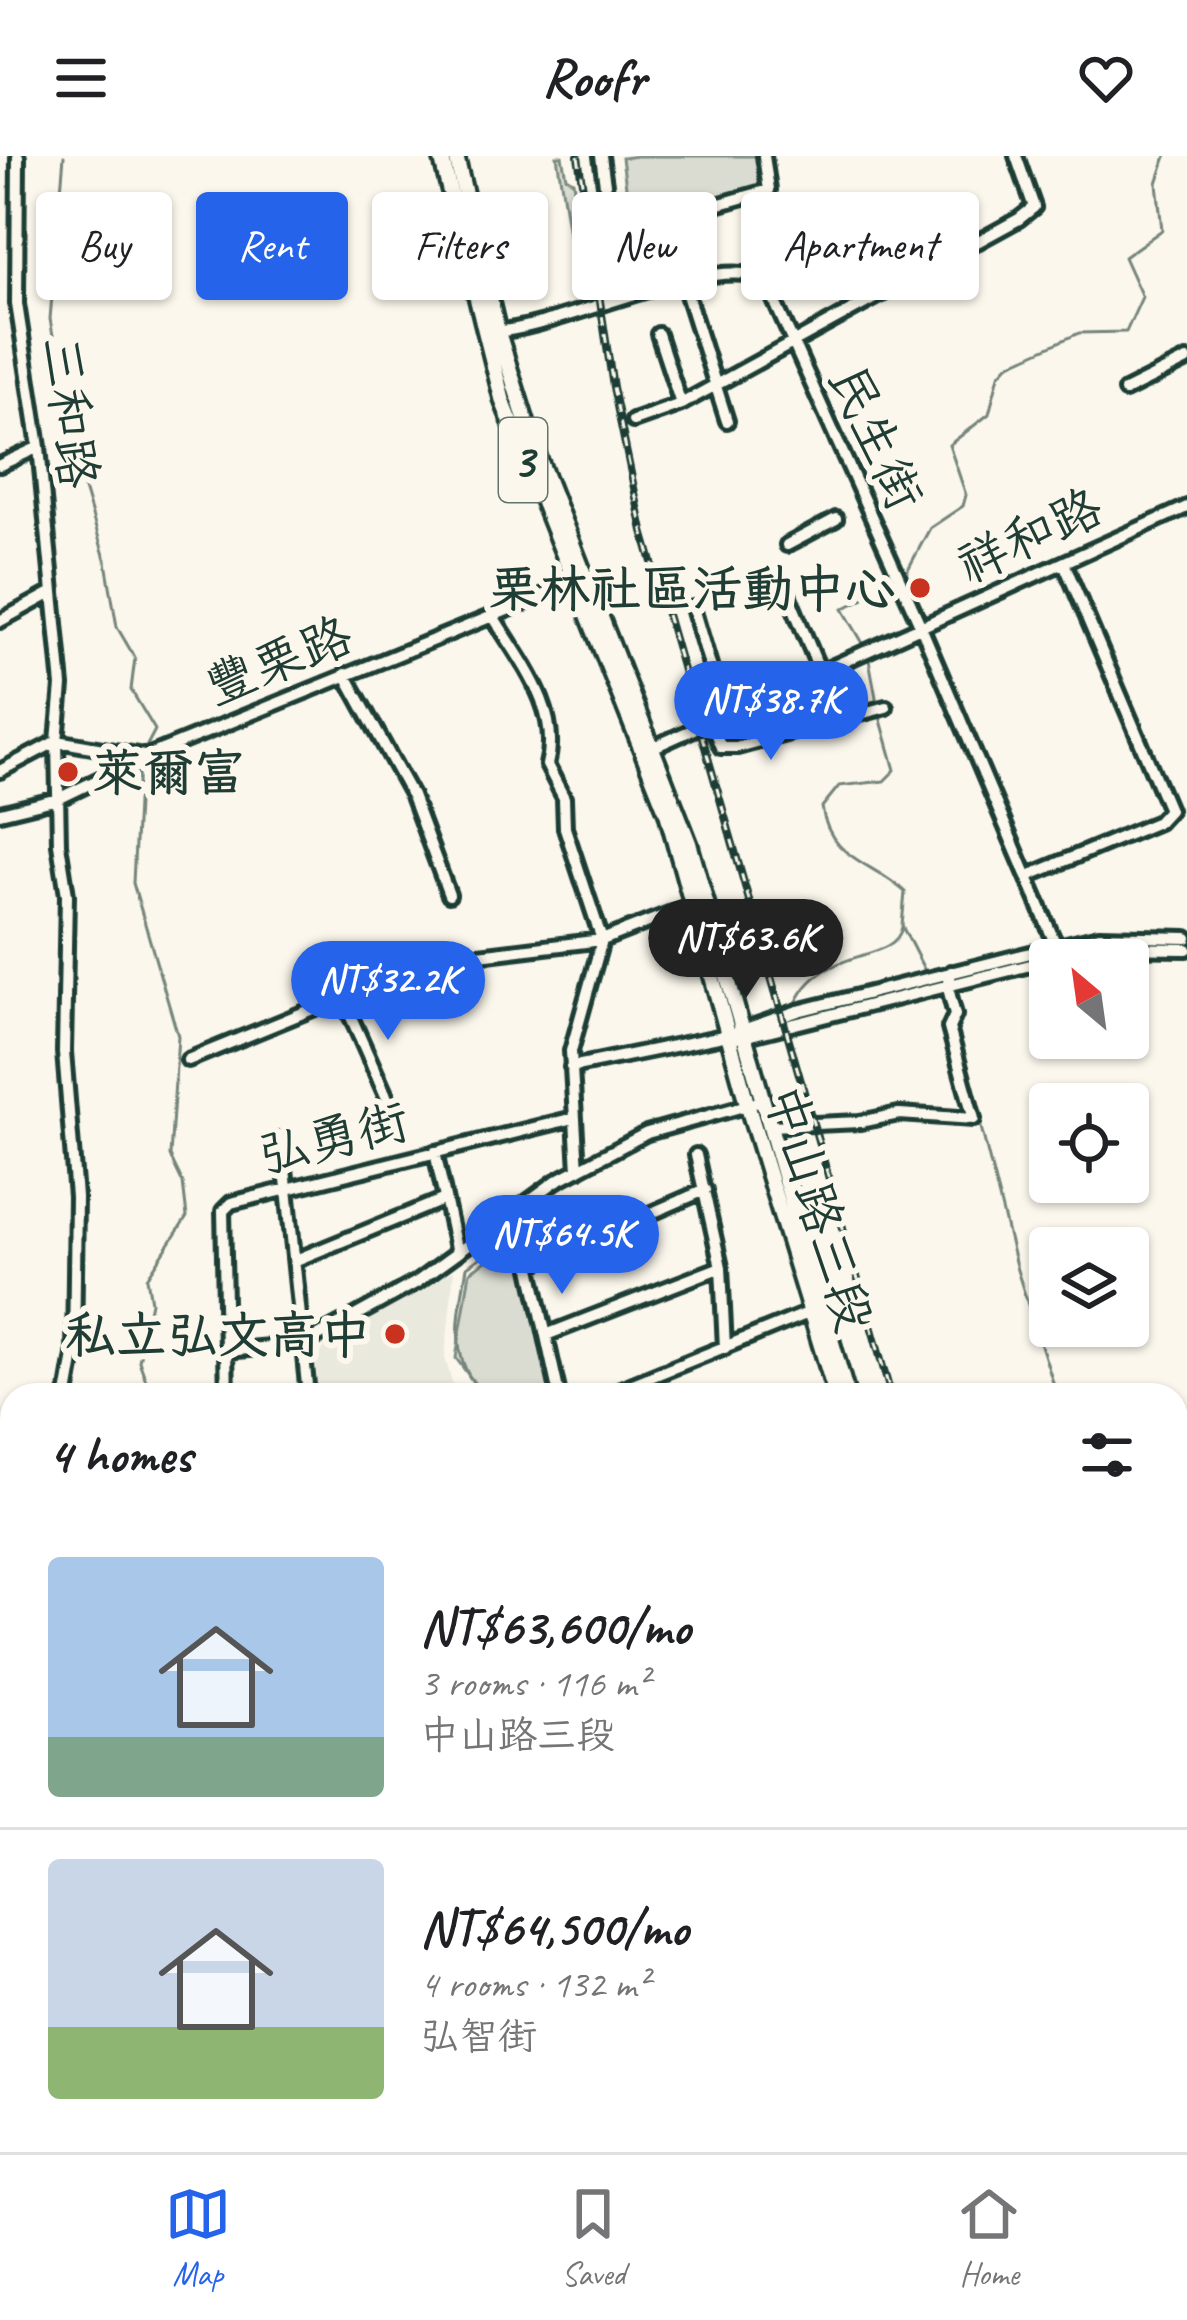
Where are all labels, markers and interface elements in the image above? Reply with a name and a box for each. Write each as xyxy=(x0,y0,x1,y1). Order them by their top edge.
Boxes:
text: Roofr xyxy=(542,44,645,112)
icon: menu xyxy=(48,45,114,111)
icon: heart xyxy=(1073,45,1139,111)
chip: Buy xyxy=(36,192,172,300)
chip: Rent xyxy=(196,192,348,300)
chip: Filters xyxy=(372,192,548,300)
chip: New xyxy=(572,192,717,300)
chip: Apartment xyxy=(741,192,979,300)
street label: 三和路 xyxy=(29,332,111,492)
street label: 民生街 xyxy=(815,355,937,520)
road number: 3 xyxy=(499,418,547,502)
street label: 祥和路 xyxy=(947,475,1112,597)
place label: 栗林社區活動中心 xyxy=(488,557,896,621)
marker: 栗林社區活動中心 xyxy=(907,575,933,601)
street label: 豐栗路 xyxy=(195,603,361,719)
pin: NT$38.7K xyxy=(647,661,895,763)
text: NT$38.7K xyxy=(701,675,841,724)
place label: 萊爾富 xyxy=(92,741,245,805)
marker: 萊爾富 xyxy=(55,759,81,785)
pin: NT$63.6K xyxy=(622,899,870,1001)
text: NT$63.6K xyxy=(675,913,817,962)
north arrow xyxy=(1029,939,1149,1059)
map controls xyxy=(1029,939,1149,1347)
pin: NT$32.2K xyxy=(264,941,512,1043)
text: NT$32.2K xyxy=(318,955,458,1004)
street label: 中山路三段 xyxy=(751,1077,887,1340)
button: locate xyxy=(1029,1083,1149,1203)
street label: 弘勇街 xyxy=(251,1088,415,1188)
pin: NT$64.5K xyxy=(438,1195,686,1297)
text: NT$64.5K xyxy=(492,1209,632,1258)
button: layers xyxy=(1029,1227,1149,1347)
place label: 私立弘文高中 xyxy=(65,1303,371,1367)
marker: 私立弘文高中 xyxy=(382,1321,408,1347)
icon: filters xyxy=(1074,1422,1140,1488)
text: 4 homes xyxy=(48,1423,192,1487)
text: NT$63,600/mo xyxy=(420,1595,690,1659)
icon: home xyxy=(144,1605,288,1749)
text: 3 rooms · 116 m² xyxy=(420,1659,648,1708)
text: 中山路三段 xyxy=(420,1711,615,1760)
text: NT$64,500/mo xyxy=(420,1896,688,1960)
icon: home xyxy=(144,1907,288,2051)
text: 4 rooms · 132 m² xyxy=(420,1960,648,2009)
text: 弘智街 xyxy=(420,2012,537,2061)
tab: Map xyxy=(165,2181,231,2295)
tab: Saved xyxy=(560,2181,626,2295)
tab: Home xyxy=(956,2181,1022,2295)

